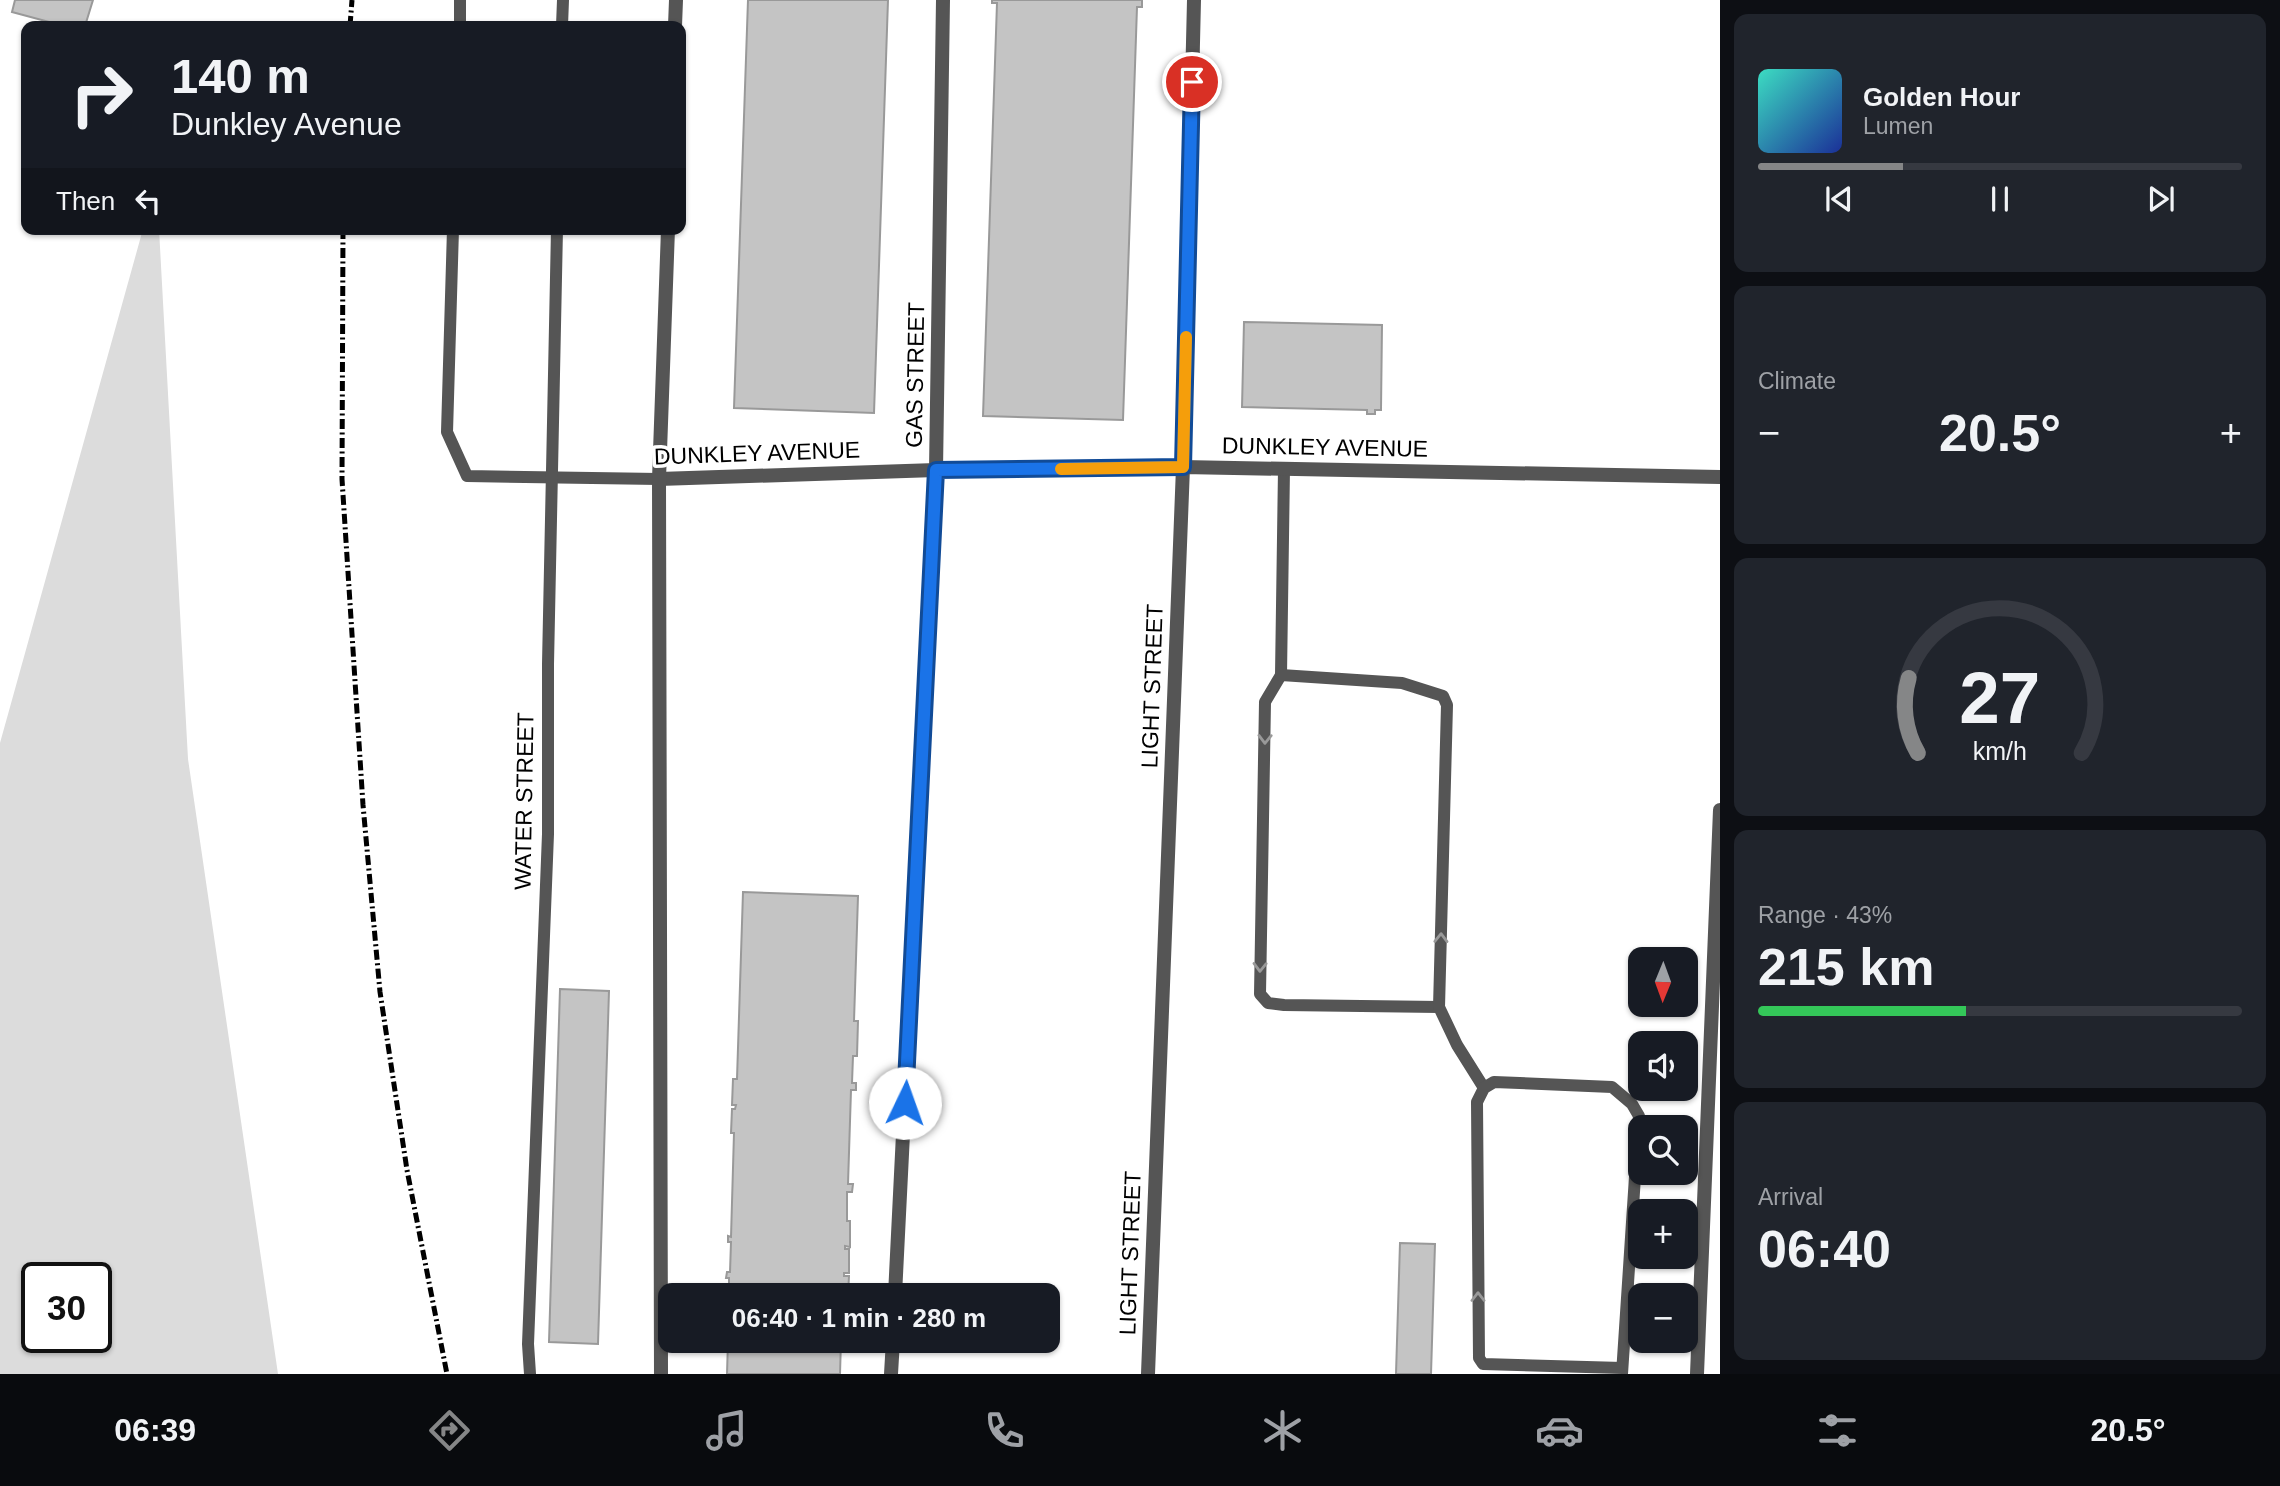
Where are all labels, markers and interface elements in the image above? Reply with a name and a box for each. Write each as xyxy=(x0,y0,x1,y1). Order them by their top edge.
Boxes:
icon: right xyxy=(56,49,147,140)
text: 140 m xyxy=(171,49,310,103)
pin xyxy=(1162,52,1222,112)
icon: arrive xyxy=(1173,63,1211,101)
text: Golden Hour xyxy=(1863,82,2020,112)
text: Dunkley Avenue xyxy=(171,106,402,142)
text: Lumen xyxy=(1863,113,1933,139)
icon: previous xyxy=(1820,180,1858,218)
icon: pause xyxy=(1981,180,2019,218)
icon: next xyxy=(2142,180,2180,218)
icon: left xyxy=(129,182,167,220)
text: Then xyxy=(56,186,115,216)
street label: GAS STREET xyxy=(901,302,929,448)
text: Climate xyxy=(1758,368,1836,394)
text: 20.5° xyxy=(1939,404,2061,462)
text: − xyxy=(1758,412,1780,454)
text: + xyxy=(2220,412,2242,454)
street label: DUNKLEY AVENUE xyxy=(1222,432,1428,462)
street label: DUNKLEY AVENUE xyxy=(653,436,861,470)
street label: LIGHT STREET xyxy=(1136,603,1168,769)
text: 27 xyxy=(1960,657,2040,738)
street label: WATER STREET xyxy=(509,712,539,890)
one-way arrow xyxy=(1257,734,1273,745)
text: km/h xyxy=(1973,737,2027,765)
text: Range · 43% xyxy=(1758,902,1892,928)
one-way arrow xyxy=(1433,933,1448,944)
text: 215 km xyxy=(1758,938,1934,996)
north arrow xyxy=(1628,947,1698,1017)
map controls xyxy=(1628,947,1698,1353)
one-way arrow xyxy=(1253,961,1268,972)
button: sound xyxy=(1628,1031,1698,1101)
position arrow xyxy=(868,1066,942,1140)
button: search xyxy=(1628,1115,1698,1185)
street label: LIGHT STREET xyxy=(1114,1170,1146,1336)
text: Arrival xyxy=(1758,1184,1823,1210)
button: + xyxy=(1628,1199,1698,1269)
text: 06:40 xyxy=(1758,1220,1891,1278)
speed limit sign: 30 xyxy=(21,1262,112,1353)
button: − xyxy=(1628,1283,1698,1353)
one-way arrow xyxy=(1470,1291,1486,1301)
text: 06:40 · 1 min · 280 m xyxy=(732,1303,986,1333)
icon: directions xyxy=(425,1406,474,1455)
icon: music xyxy=(702,1406,751,1455)
icon: phone xyxy=(980,1406,1029,1455)
icon: climate xyxy=(1258,1406,1307,1455)
icon: car xyxy=(1535,1406,1584,1455)
icon: filters xyxy=(1813,1406,1862,1455)
text: 06:39 xyxy=(114,1412,196,1448)
text: 20.5° xyxy=(2091,1412,2166,1448)

